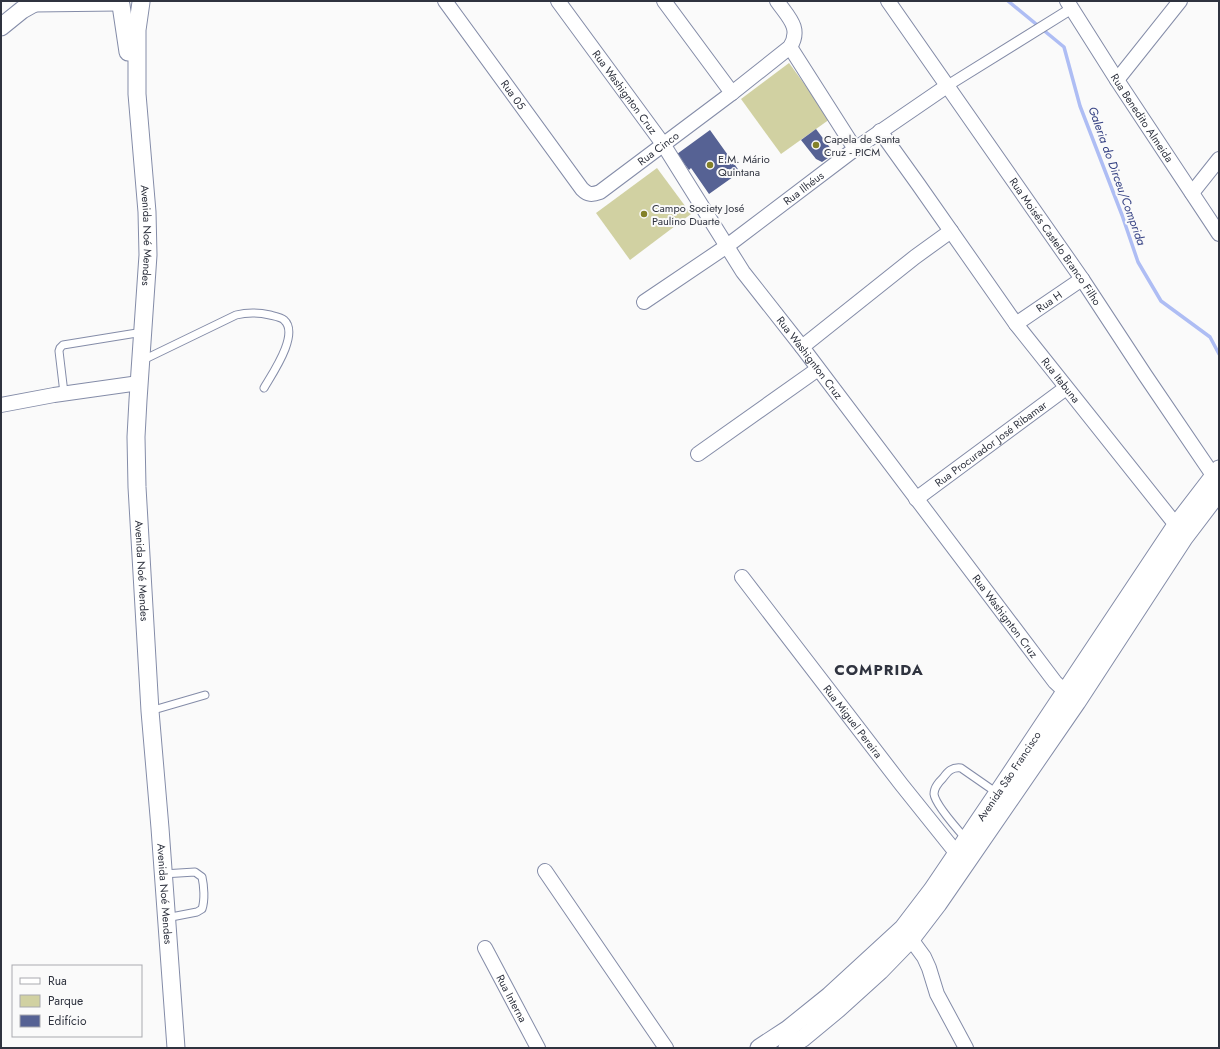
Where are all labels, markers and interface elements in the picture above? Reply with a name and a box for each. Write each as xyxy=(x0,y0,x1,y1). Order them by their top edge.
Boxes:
street label: Rua Washignton Cruz xyxy=(589,47,661,137)
street label: Rua Benedito Almeida xyxy=(1107,70,1177,165)
street label: Rua 05 xyxy=(497,77,530,113)
water label: Galeria do Dirceu/Comprida xyxy=(1083,104,1151,248)
street label: Rua Cinco xyxy=(634,128,682,169)
place label: Capela de Santa Cruz - PICM xyxy=(824,131,900,160)
marker: Capela de Santa Cruz - PICM xyxy=(811,140,821,150)
place label: E.M. Mário Quintana xyxy=(718,151,770,180)
marker: E.M. Mário Quintana xyxy=(705,160,715,170)
street label: Rua Ilhéus xyxy=(780,167,828,209)
street label: Rua Moisés Castelo Branco Filho xyxy=(1006,174,1105,308)
street label: Avenida Noé Mendes xyxy=(137,184,156,287)
place label: Campo Society José Paulino Duarte xyxy=(652,200,745,229)
marker: Campo Society José Paulino Duarte xyxy=(639,209,649,219)
street label: Rua H xyxy=(1033,287,1065,316)
street label: Rua Washignton Cruz xyxy=(773,313,847,403)
street label: Rua Itabuna xyxy=(1038,354,1084,406)
street label: Rua Procurador José Ribamar xyxy=(931,397,1050,491)
street label: Avenida Noé Mendes xyxy=(131,520,153,622)
street label: Rua Washignton Cruz xyxy=(968,571,1042,661)
district label: COMPRIDA xyxy=(834,659,924,681)
street label: Rua Miguel Pereira xyxy=(820,681,886,761)
street label: Avenida São Francisco xyxy=(973,728,1045,824)
street label: Avenida Noé Mendes xyxy=(153,843,176,945)
legend xyxy=(12,965,142,1037)
text: Rua xyxy=(48,972,67,990)
street label: Rua Interna xyxy=(492,972,531,1025)
text: Parque xyxy=(48,992,83,1010)
text: Edifício xyxy=(48,1012,87,1030)

